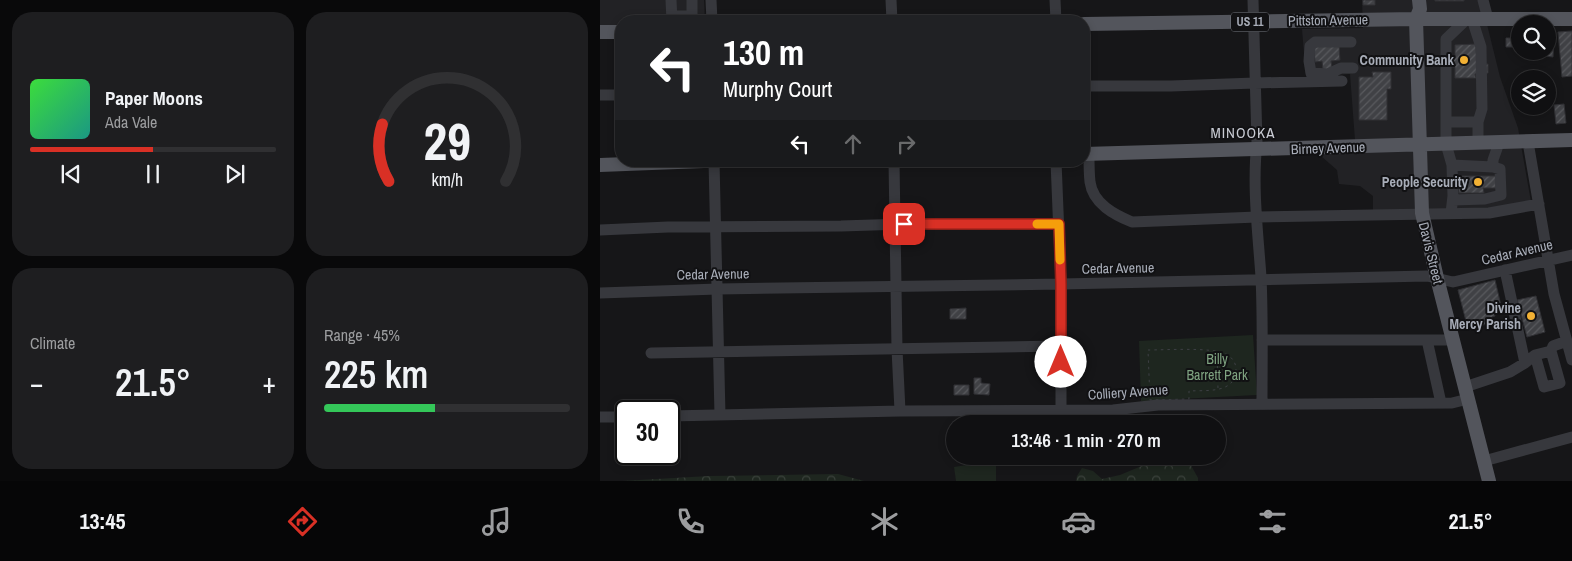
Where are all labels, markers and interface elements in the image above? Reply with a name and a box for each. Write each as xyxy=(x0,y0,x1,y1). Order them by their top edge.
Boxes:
street label: Pittston Avenue xyxy=(1288,10,1368,30)
road number: US 11 xyxy=(1231,13,1269,32)
map controls xyxy=(1511,15,1556,115)
button: search xyxy=(1511,15,1556,60)
text: 130 m xyxy=(723,29,804,76)
icon: left xyxy=(640,35,705,100)
place label: Community Bank xyxy=(1360,51,1455,69)
marker: Community Bank xyxy=(1458,54,1470,66)
button: layers xyxy=(1511,70,1556,115)
text: Murphy Court xyxy=(723,74,832,104)
text: Paper Moons xyxy=(105,85,203,111)
text: 29 xyxy=(423,106,471,176)
text: Ada Vale xyxy=(105,111,157,133)
district label: MINOOKA xyxy=(1210,122,1276,143)
icon: left xyxy=(786,130,814,158)
icon: ahead xyxy=(839,130,867,158)
icon: right xyxy=(892,130,920,158)
street label: Birney Avenue xyxy=(1290,138,1366,158)
icon: previous xyxy=(57,160,85,188)
icon: pause xyxy=(139,160,167,188)
icon: next xyxy=(221,160,249,188)
text: km/h xyxy=(431,168,463,192)
place label: People Security xyxy=(1382,173,1469,191)
marker: People Security xyxy=(1472,176,1484,188)
pin xyxy=(883,203,925,245)
icon: arrive xyxy=(890,210,918,238)
street label: Davis Street xyxy=(1415,220,1447,286)
street label: Cedar Avenue xyxy=(1480,235,1554,269)
street label: Cedar Avenue xyxy=(1082,258,1154,278)
street label: Cedar Avenue xyxy=(677,264,749,284)
place label: Divine Mercy Parish xyxy=(1450,299,1521,333)
marker: Divine Mercy Parish xyxy=(1525,310,1537,322)
text: Range · 45% xyxy=(324,324,400,346)
text: Climate xyxy=(30,332,75,354)
position arrow xyxy=(1034,335,1086,387)
text: 225 km xyxy=(324,349,428,400)
park label: Billy Barrett Park xyxy=(1186,350,1248,384)
text: 21.5° xyxy=(115,357,191,408)
text: − xyxy=(30,364,43,402)
text: + xyxy=(263,364,276,402)
street label: Colliery Avenue xyxy=(1087,380,1169,404)
speed limit sign: 30 xyxy=(615,400,680,465)
text: 13:46 · 1 min · 270 m xyxy=(1011,427,1161,453)
icon: directions xyxy=(285,504,320,539)
icon: music xyxy=(479,504,514,539)
icon: phone xyxy=(673,504,708,539)
icon: climate xyxy=(867,504,902,539)
icon: car xyxy=(1061,504,1096,539)
icon: filters xyxy=(1255,504,1290,539)
text: 13:45 xyxy=(79,506,126,536)
text: 21.5° xyxy=(1449,506,1492,536)

